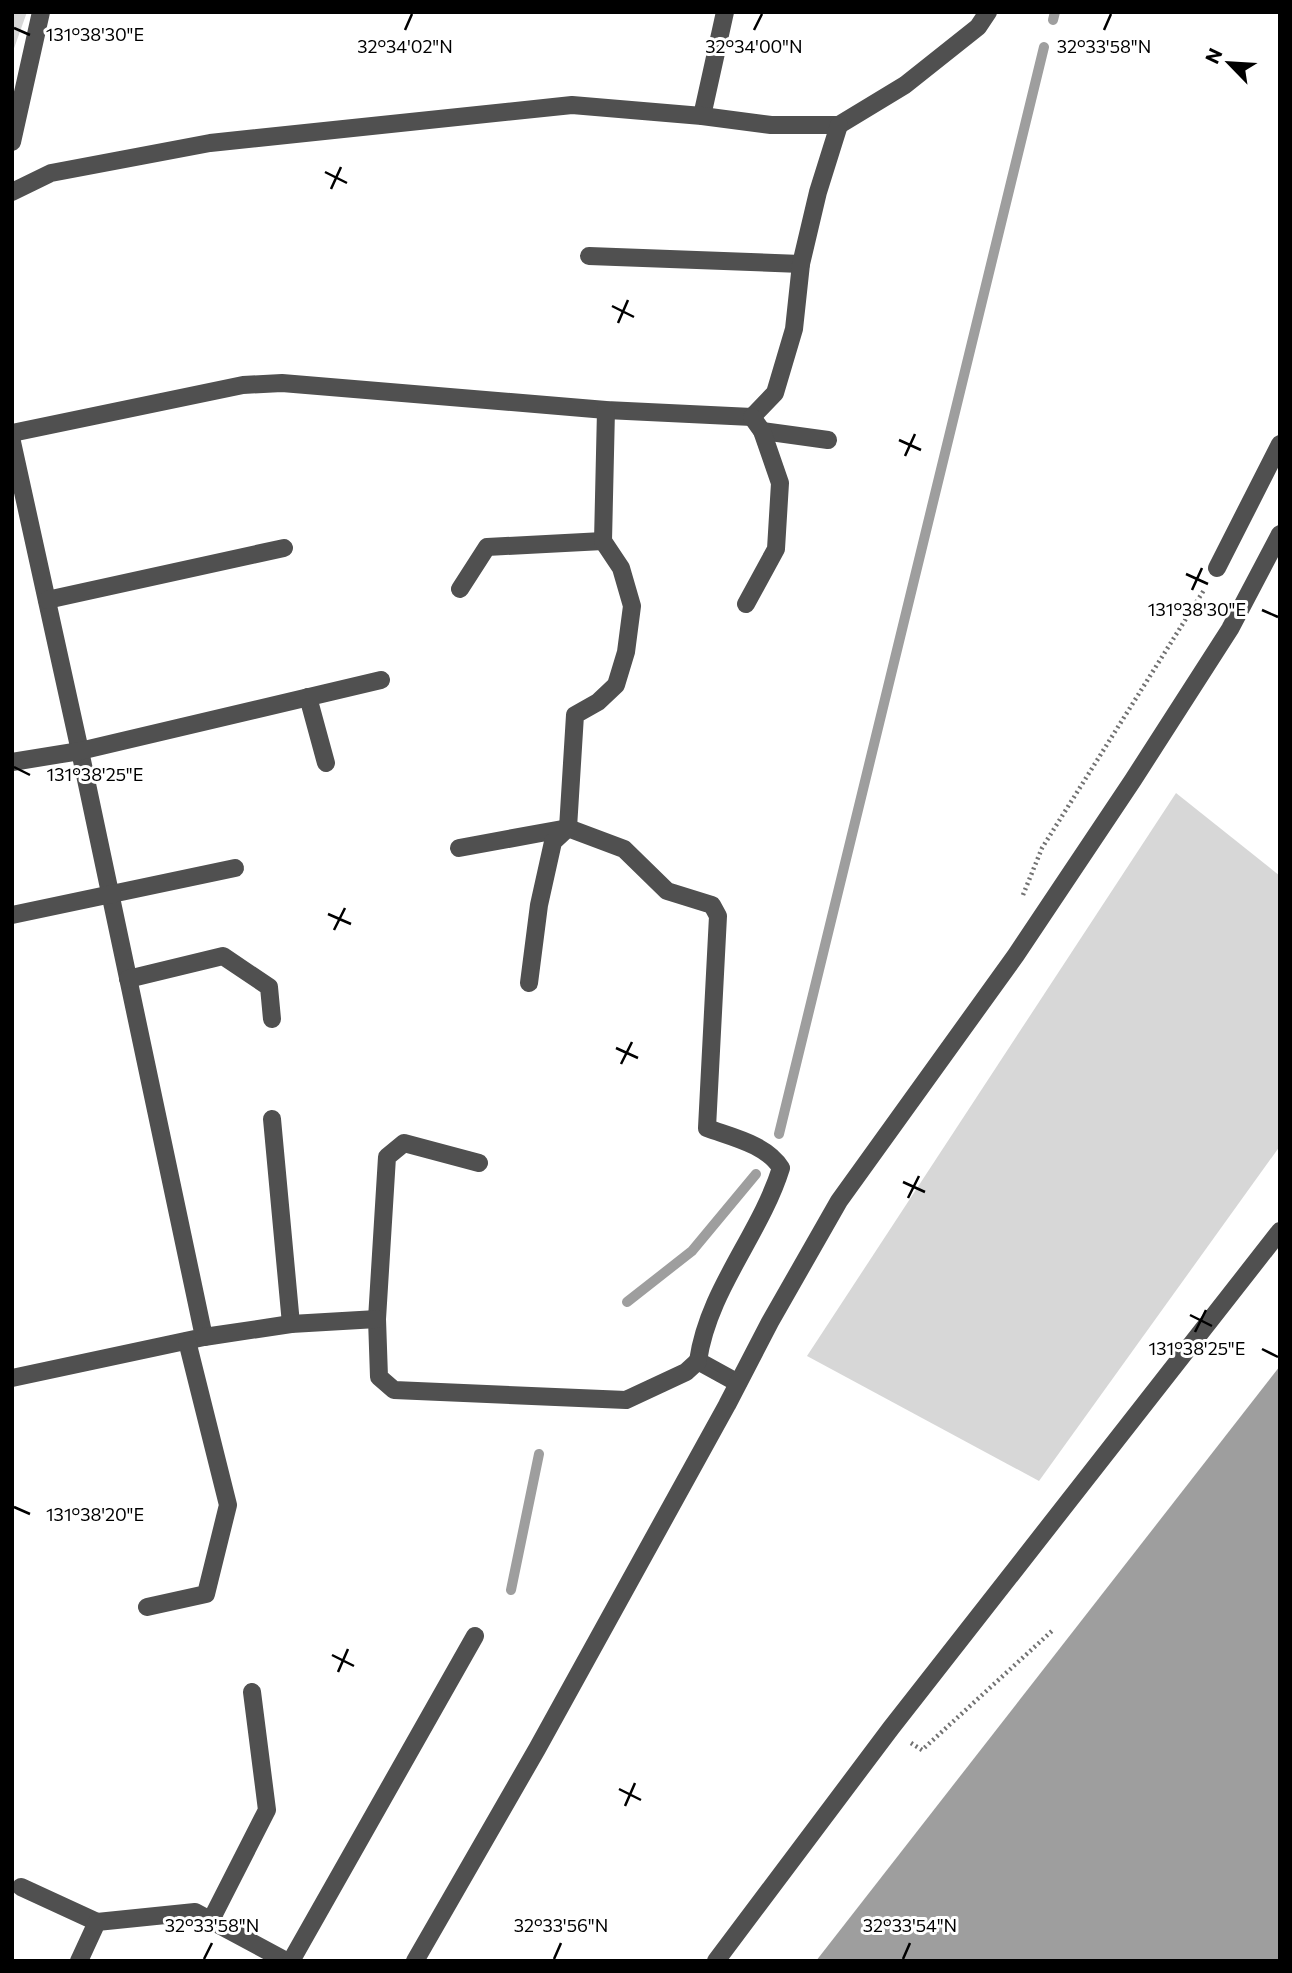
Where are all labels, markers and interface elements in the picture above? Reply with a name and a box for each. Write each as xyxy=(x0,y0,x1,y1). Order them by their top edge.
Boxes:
text: 131°38'30"E xyxy=(46,23,144,45)
north arrow xyxy=(1194,28,1264,98)
text: 32°34'02"N xyxy=(357,35,453,57)
text: 32°34'00"N xyxy=(705,35,803,57)
text: 32°33'58"N xyxy=(1057,35,1151,57)
text: N xyxy=(1200,44,1227,67)
text: 131°38'30"E xyxy=(1148,598,1246,620)
text: 131°38'25"E xyxy=(47,763,143,785)
text: 131°38'25"E xyxy=(1149,1337,1245,1359)
text: 131°38'20"E xyxy=(46,1503,144,1525)
text: 32°33'58"N xyxy=(165,1914,259,1936)
text: 32°33'56"N xyxy=(514,1914,608,1936)
text: 32°33'54"N xyxy=(863,1914,957,1936)

